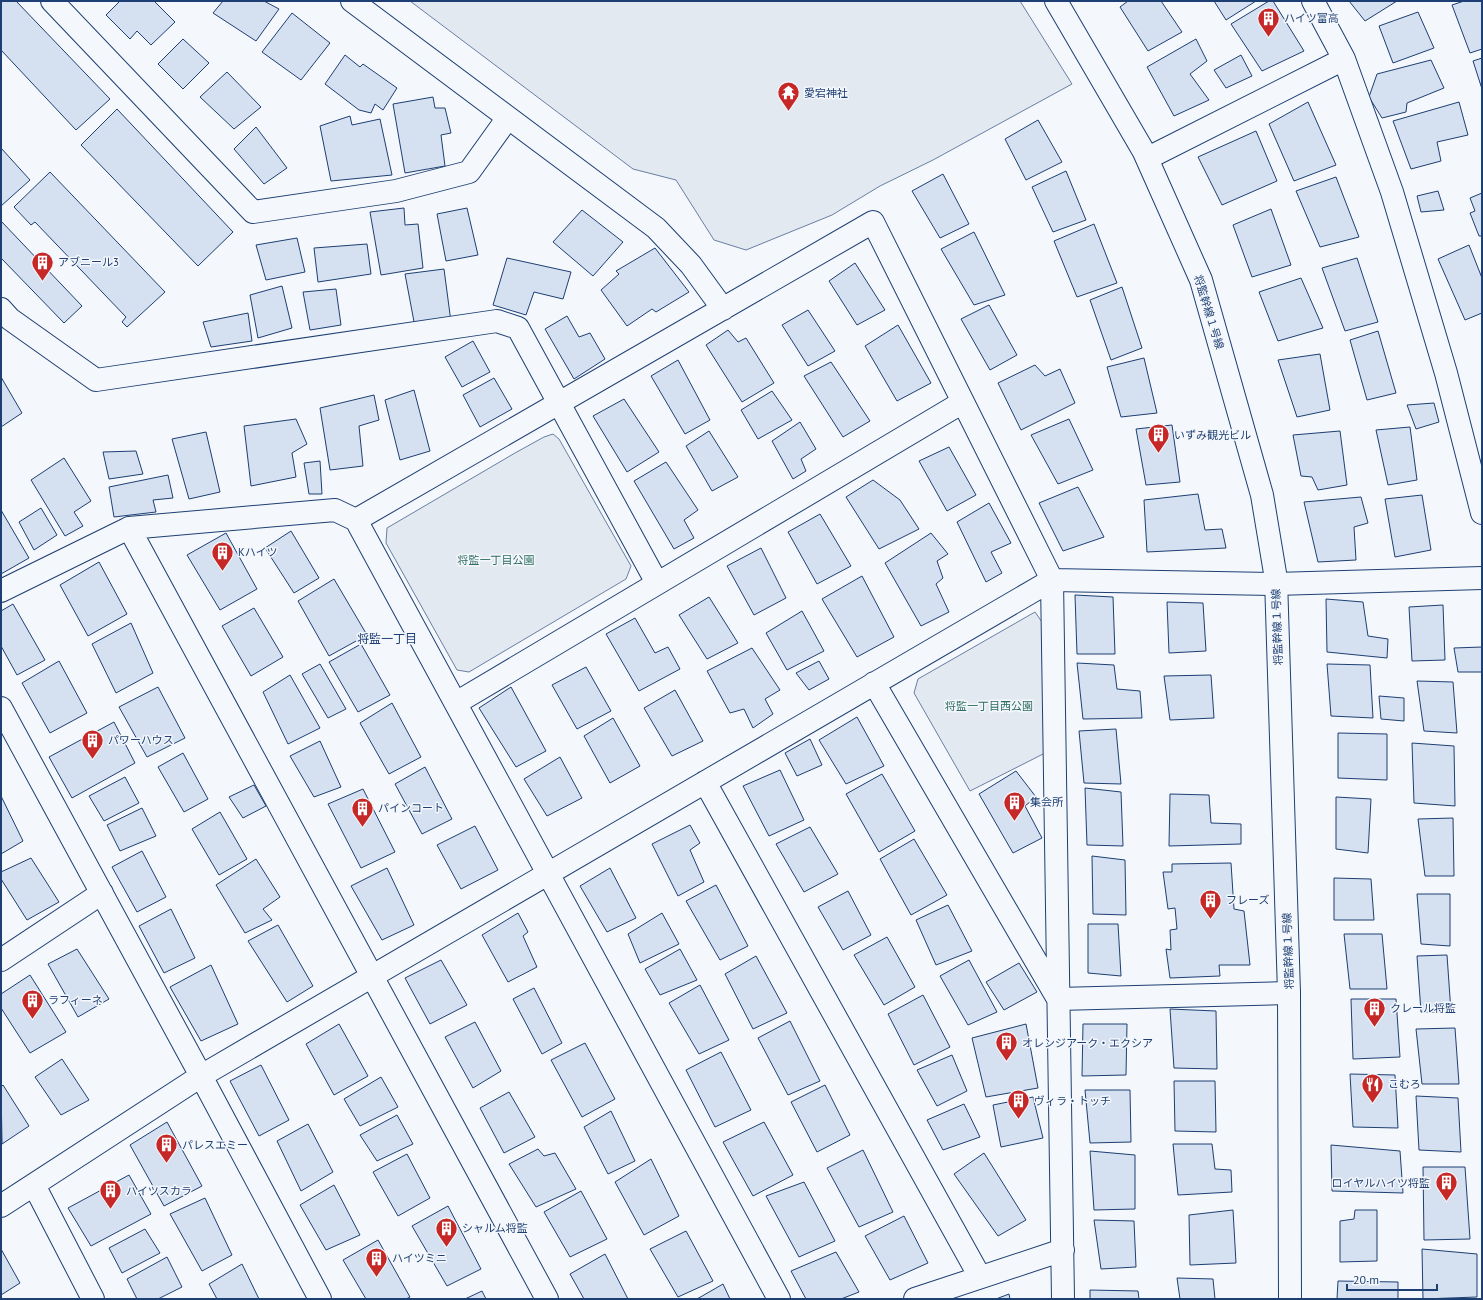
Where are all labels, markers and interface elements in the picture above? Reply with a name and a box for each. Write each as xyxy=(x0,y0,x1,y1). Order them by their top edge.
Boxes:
building icon: ハイツ富高 xyxy=(1255,5,1281,38)
place label: ハイツ富高 xyxy=(1284,11,1339,25)
temple icon: 愛宕神社 xyxy=(775,80,801,113)
place label: 愛宕神社 xyxy=(804,86,848,100)
building icon: アブニール3 xyxy=(29,249,55,282)
place label: アブニール3 xyxy=(58,255,119,269)
street label: 将監幹線１号線 xyxy=(1191,273,1227,351)
building icon: いずみ観光ビル xyxy=(1145,422,1171,455)
place label: いずみ観光ビル xyxy=(1174,428,1251,442)
building icon: Kハイツ xyxy=(209,539,235,572)
place label: Kハイツ xyxy=(238,545,278,559)
park label: 将監一丁目公園 xyxy=(458,553,535,567)
street label: 将監幹線１号線 xyxy=(1269,588,1285,666)
district label: 将監一丁目 xyxy=(357,631,417,646)
park label: 将監一丁目西公園 xyxy=(945,699,1033,713)
building icon: パワーハウス xyxy=(79,727,105,760)
place label: パワーハウス xyxy=(108,733,174,747)
building icon: 集会所 xyxy=(1001,789,1027,822)
building icon: パインコート xyxy=(349,795,375,828)
place label: 集会所 xyxy=(1030,795,1064,809)
place label: パインコート xyxy=(378,801,444,815)
building icon: フレーズ xyxy=(1198,887,1224,920)
place label: フレーズ xyxy=(1226,893,1269,907)
street label: 将監幹線１号線 xyxy=(1280,912,1296,990)
building icon: ラフィーネ xyxy=(20,987,46,1020)
place label: ラフィーネ xyxy=(48,993,103,1007)
building icon: クレール将監 xyxy=(1362,995,1388,1028)
place label: クレール将監 xyxy=(1390,1001,1456,1015)
building icon: オレンジアーク・エクシア xyxy=(993,1030,1019,1063)
place label: オレンジアーク・エクシア xyxy=(1022,1036,1153,1050)
restaurant icon: こむろ xyxy=(1360,1071,1386,1104)
place label: こむろ xyxy=(1388,1077,1421,1091)
building icon: ヴィラ・トッチ xyxy=(1005,1088,1031,1121)
place label: ヴィラ・トッチ xyxy=(1034,1094,1111,1108)
building icon: パレスエミー xyxy=(153,1132,179,1165)
place label: パレスエミー xyxy=(182,1138,248,1152)
building icon: ロイヤルハイツ将監 xyxy=(1433,1170,1459,1203)
place label: ロイヤルハイツ将監 xyxy=(1332,1176,1430,1190)
building icon: ハイツスカラ xyxy=(97,1178,123,1211)
place label: ハイツスカラ xyxy=(126,1184,192,1198)
building icon: シャルム将監 xyxy=(434,1215,460,1248)
place label: シャルム将監 xyxy=(462,1221,528,1235)
building icon: ハイツミニ xyxy=(364,1245,390,1278)
place label: ハイツミニ xyxy=(392,1251,447,1265)
scale bar xyxy=(1347,1266,1437,1292)
text: 20 m xyxy=(1353,1272,1379,1287)

